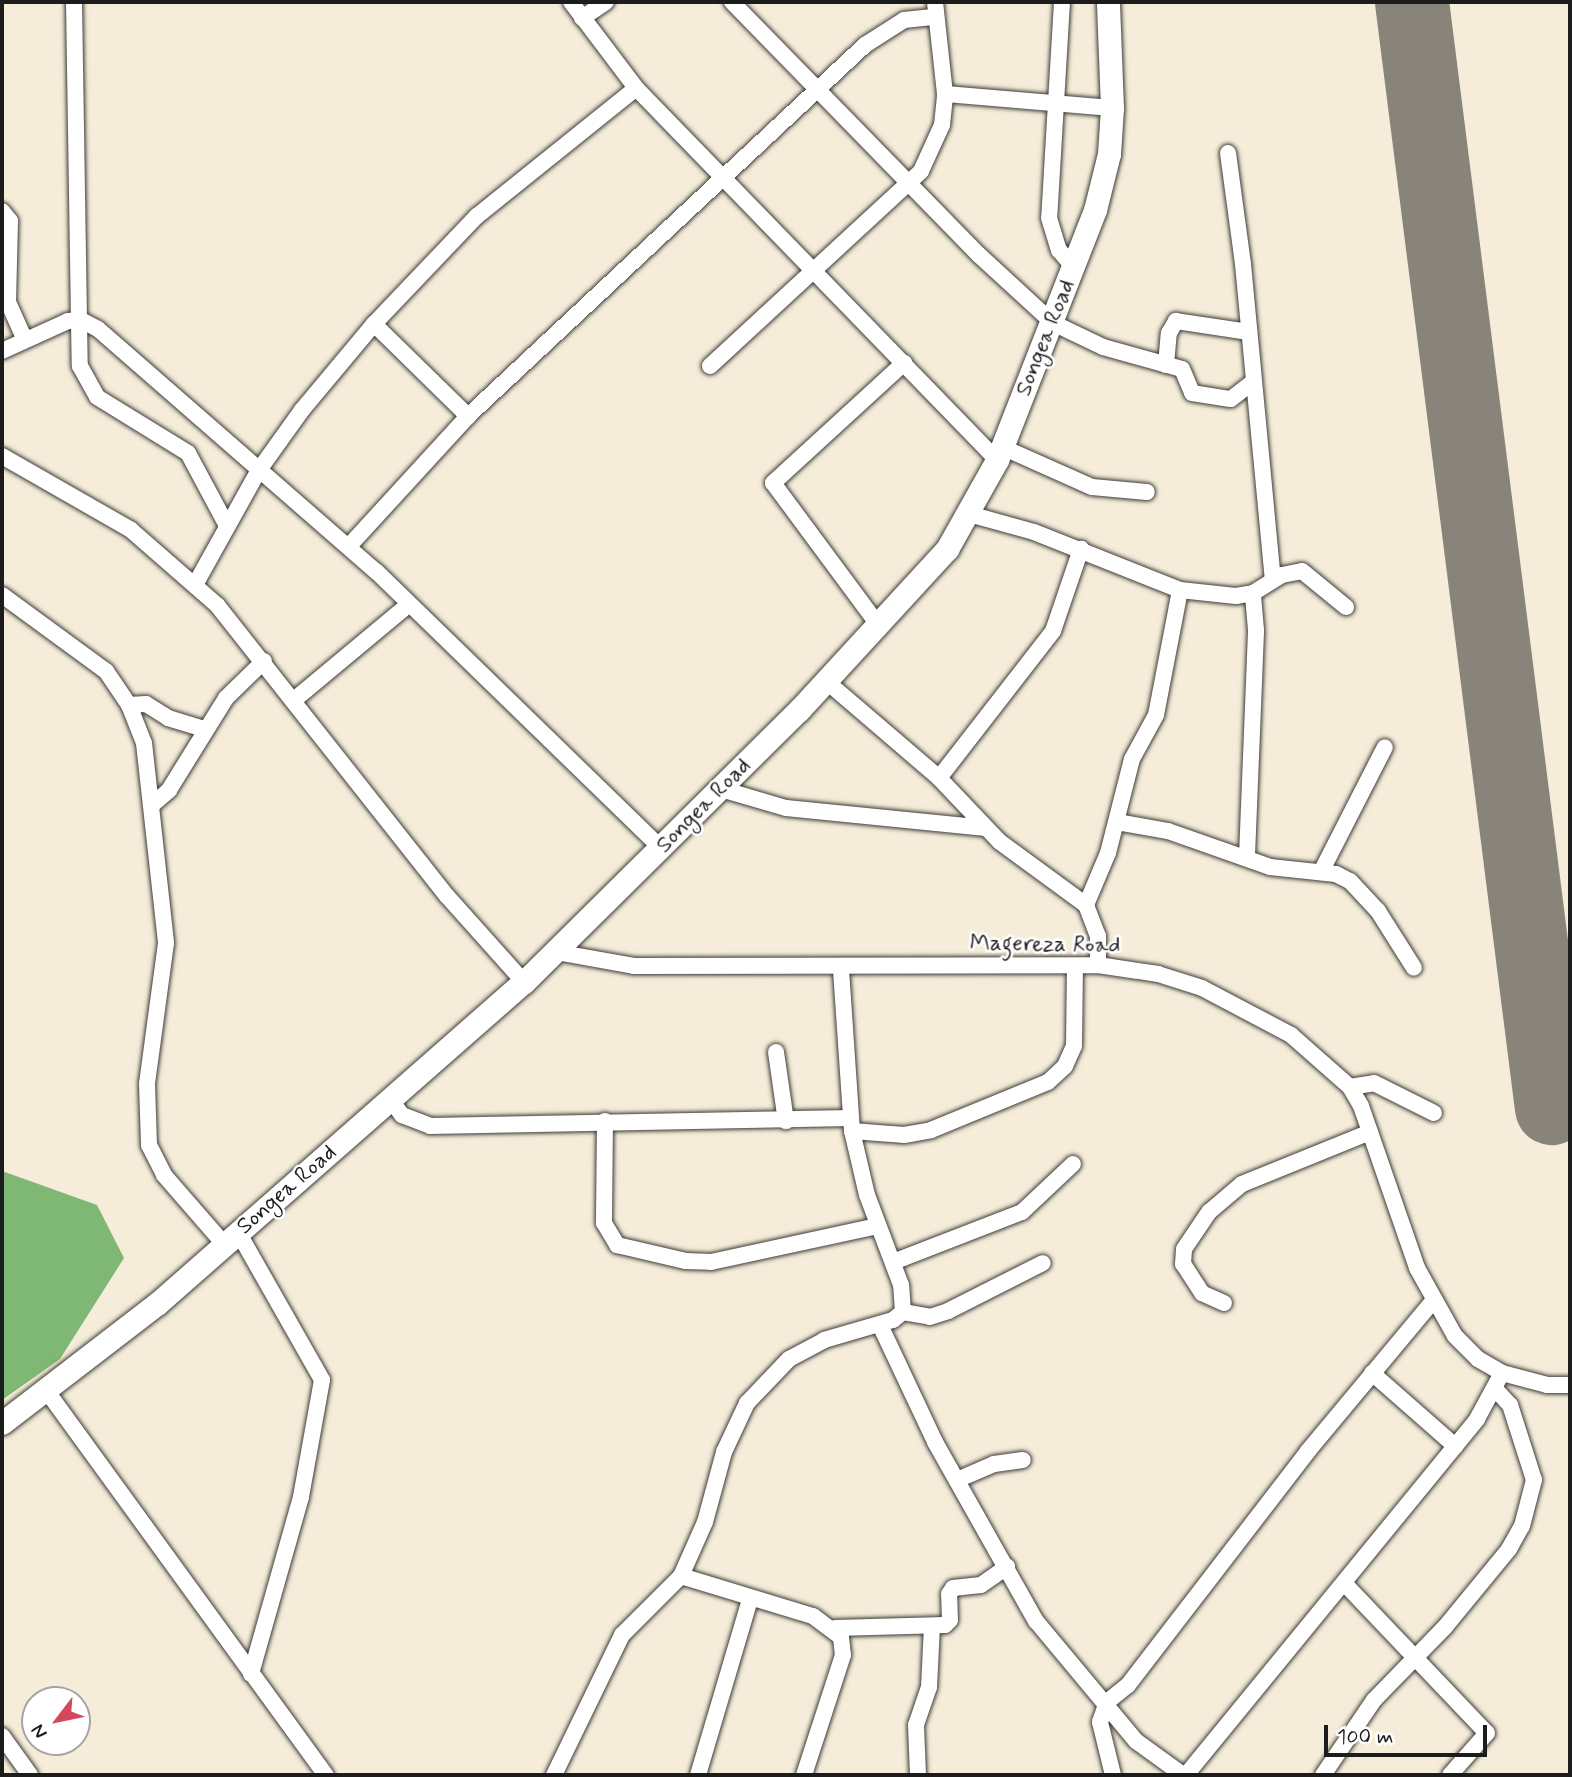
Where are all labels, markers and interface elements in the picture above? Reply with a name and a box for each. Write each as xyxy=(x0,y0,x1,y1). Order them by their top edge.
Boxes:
street label: Songea Road xyxy=(1010,276,1082,400)
street label: Songea Road xyxy=(651,753,757,859)
street label: Magereza Road xyxy=(970,930,1120,960)
street label: Songea Road xyxy=(231,1139,343,1241)
north arrow xyxy=(21,1686,91,1756)
scale bar xyxy=(1327,1710,1490,1754)
text: N xyxy=(26,1719,53,1743)
text: 100 m xyxy=(1337,1723,1393,1751)

